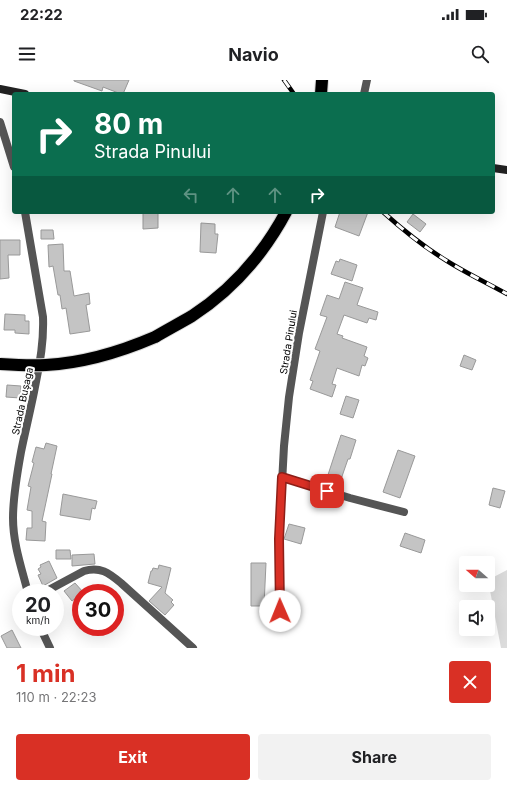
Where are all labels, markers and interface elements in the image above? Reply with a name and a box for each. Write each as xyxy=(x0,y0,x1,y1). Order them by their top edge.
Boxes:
text: 22:22 xyxy=(20,5,63,24)
icon: menu xyxy=(16,43,38,65)
icon: search xyxy=(469,43,491,65)
text: Navio xyxy=(228,44,279,65)
text: 80 m xyxy=(94,107,163,141)
icon: right xyxy=(28,108,80,160)
text: Strada Pinului xyxy=(94,141,211,162)
icon: left xyxy=(180,184,202,206)
icon: ahead xyxy=(222,184,244,206)
icon: ahead xyxy=(264,184,286,206)
icon: right xyxy=(306,184,328,206)
street label: Strada Pinului xyxy=(277,309,299,375)
street label: Strada Bușaga xyxy=(9,366,36,436)
pin xyxy=(310,474,344,508)
icon: arrive xyxy=(316,480,338,502)
north arrow xyxy=(459,556,495,592)
map controls xyxy=(459,556,495,636)
speed limit sign: 30 xyxy=(72,584,124,636)
position arrow xyxy=(259,590,301,632)
text: 20 xyxy=(25,593,51,617)
button: sound xyxy=(459,600,495,636)
text: km/h xyxy=(26,614,50,626)
text: 1 min xyxy=(16,659,75,688)
button: close xyxy=(449,661,491,703)
text: 110 m · 22:23 xyxy=(16,689,96,705)
button: Exit xyxy=(16,734,250,780)
button: Share xyxy=(258,734,491,780)

